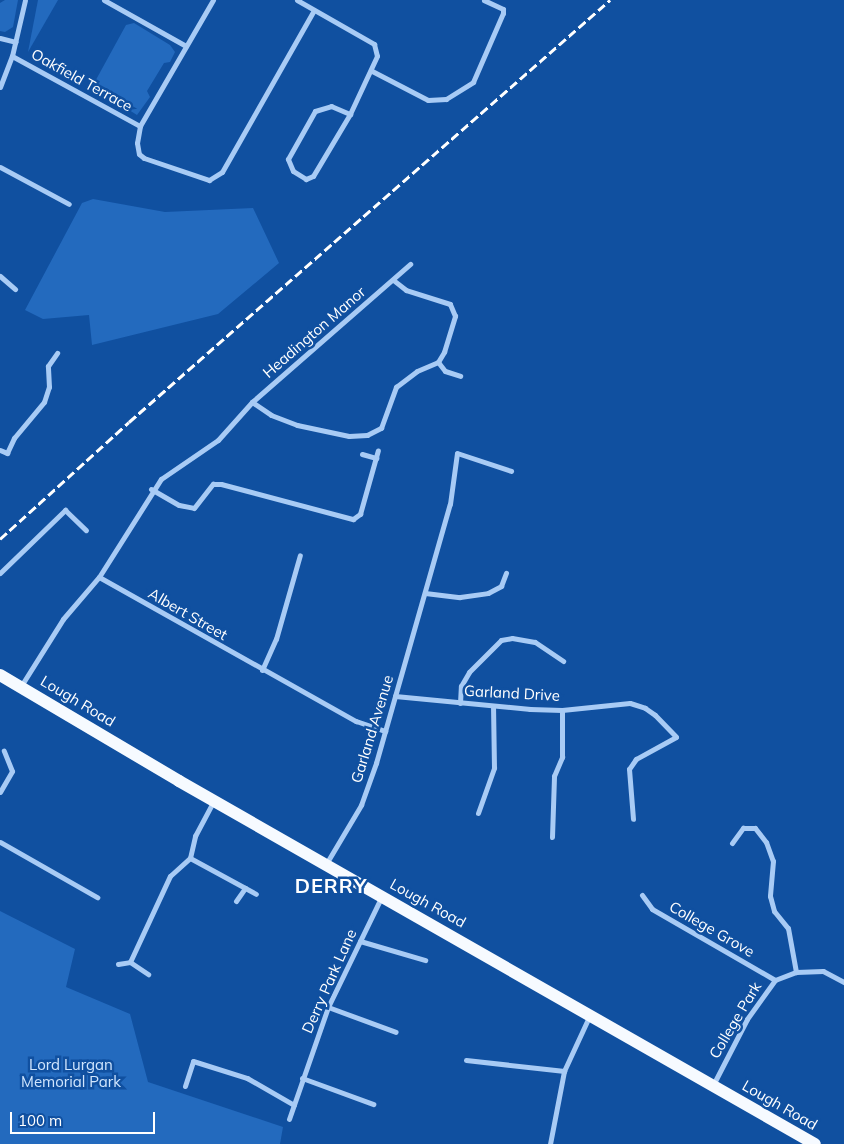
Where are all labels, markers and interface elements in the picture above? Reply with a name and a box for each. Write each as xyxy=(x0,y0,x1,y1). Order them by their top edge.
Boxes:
street label: Oakfield Terrace xyxy=(28,45,136,115)
street label: Headington Manor xyxy=(259,283,369,381)
street label: Albert Street xyxy=(145,584,231,644)
street label: Lough Road xyxy=(37,672,119,730)
street label: Garland Avenue xyxy=(347,673,397,785)
street label: Garland Drive xyxy=(464,682,560,704)
district label: DERRY xyxy=(294,873,368,897)
street label: Lough Road xyxy=(387,875,469,931)
street label: College Grove xyxy=(666,897,758,961)
street label: Derry Park Lane xyxy=(298,926,360,1036)
street label: College Park xyxy=(705,978,765,1062)
park label: Lord Lurgan Memorial Park xyxy=(21,1055,121,1090)
street label: Lough Road xyxy=(739,1076,821,1134)
scale bar xyxy=(12,1102,158,1134)
text: 100 m xyxy=(18,1111,62,1130)

